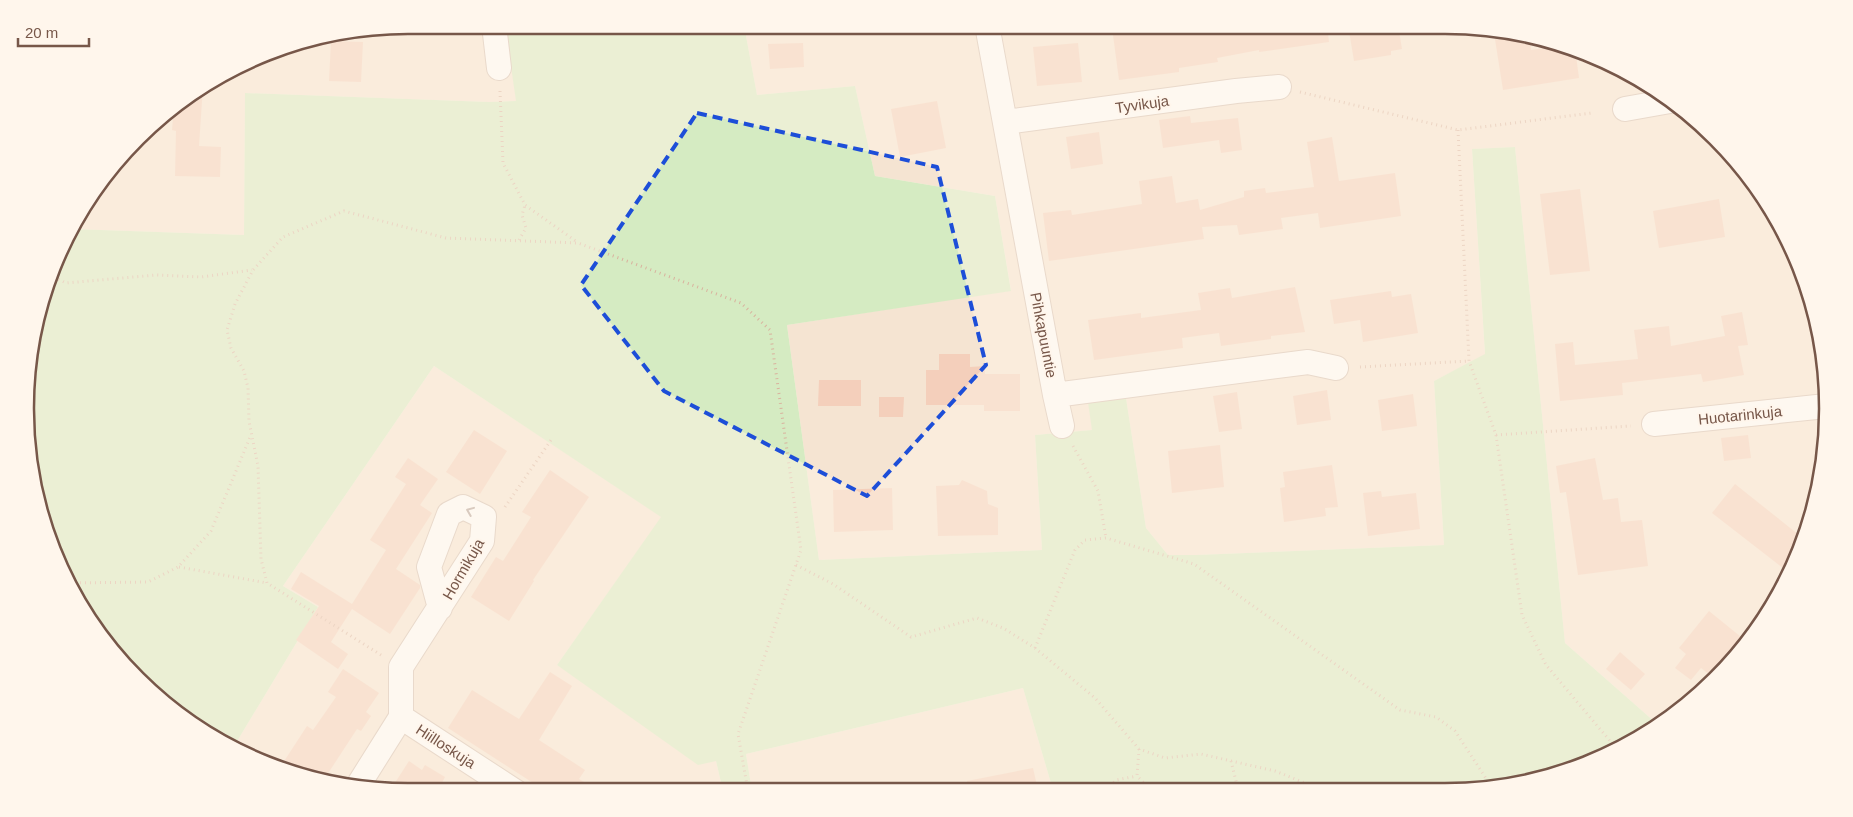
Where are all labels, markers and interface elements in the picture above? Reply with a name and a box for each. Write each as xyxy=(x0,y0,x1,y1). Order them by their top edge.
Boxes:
scale bar xyxy=(18,15,89,47)
text: 20 m xyxy=(25,24,58,41)
street label: Tyvikuja xyxy=(1114,92,1171,116)
street label: Pihkapuuntie xyxy=(1027,291,1061,379)
street label: Huotarinkuja xyxy=(1697,402,1783,428)
one-way arrow xyxy=(466,507,474,517)
street label: Hormikuja xyxy=(439,535,488,602)
street label: Hiilloskuja xyxy=(413,720,479,772)

